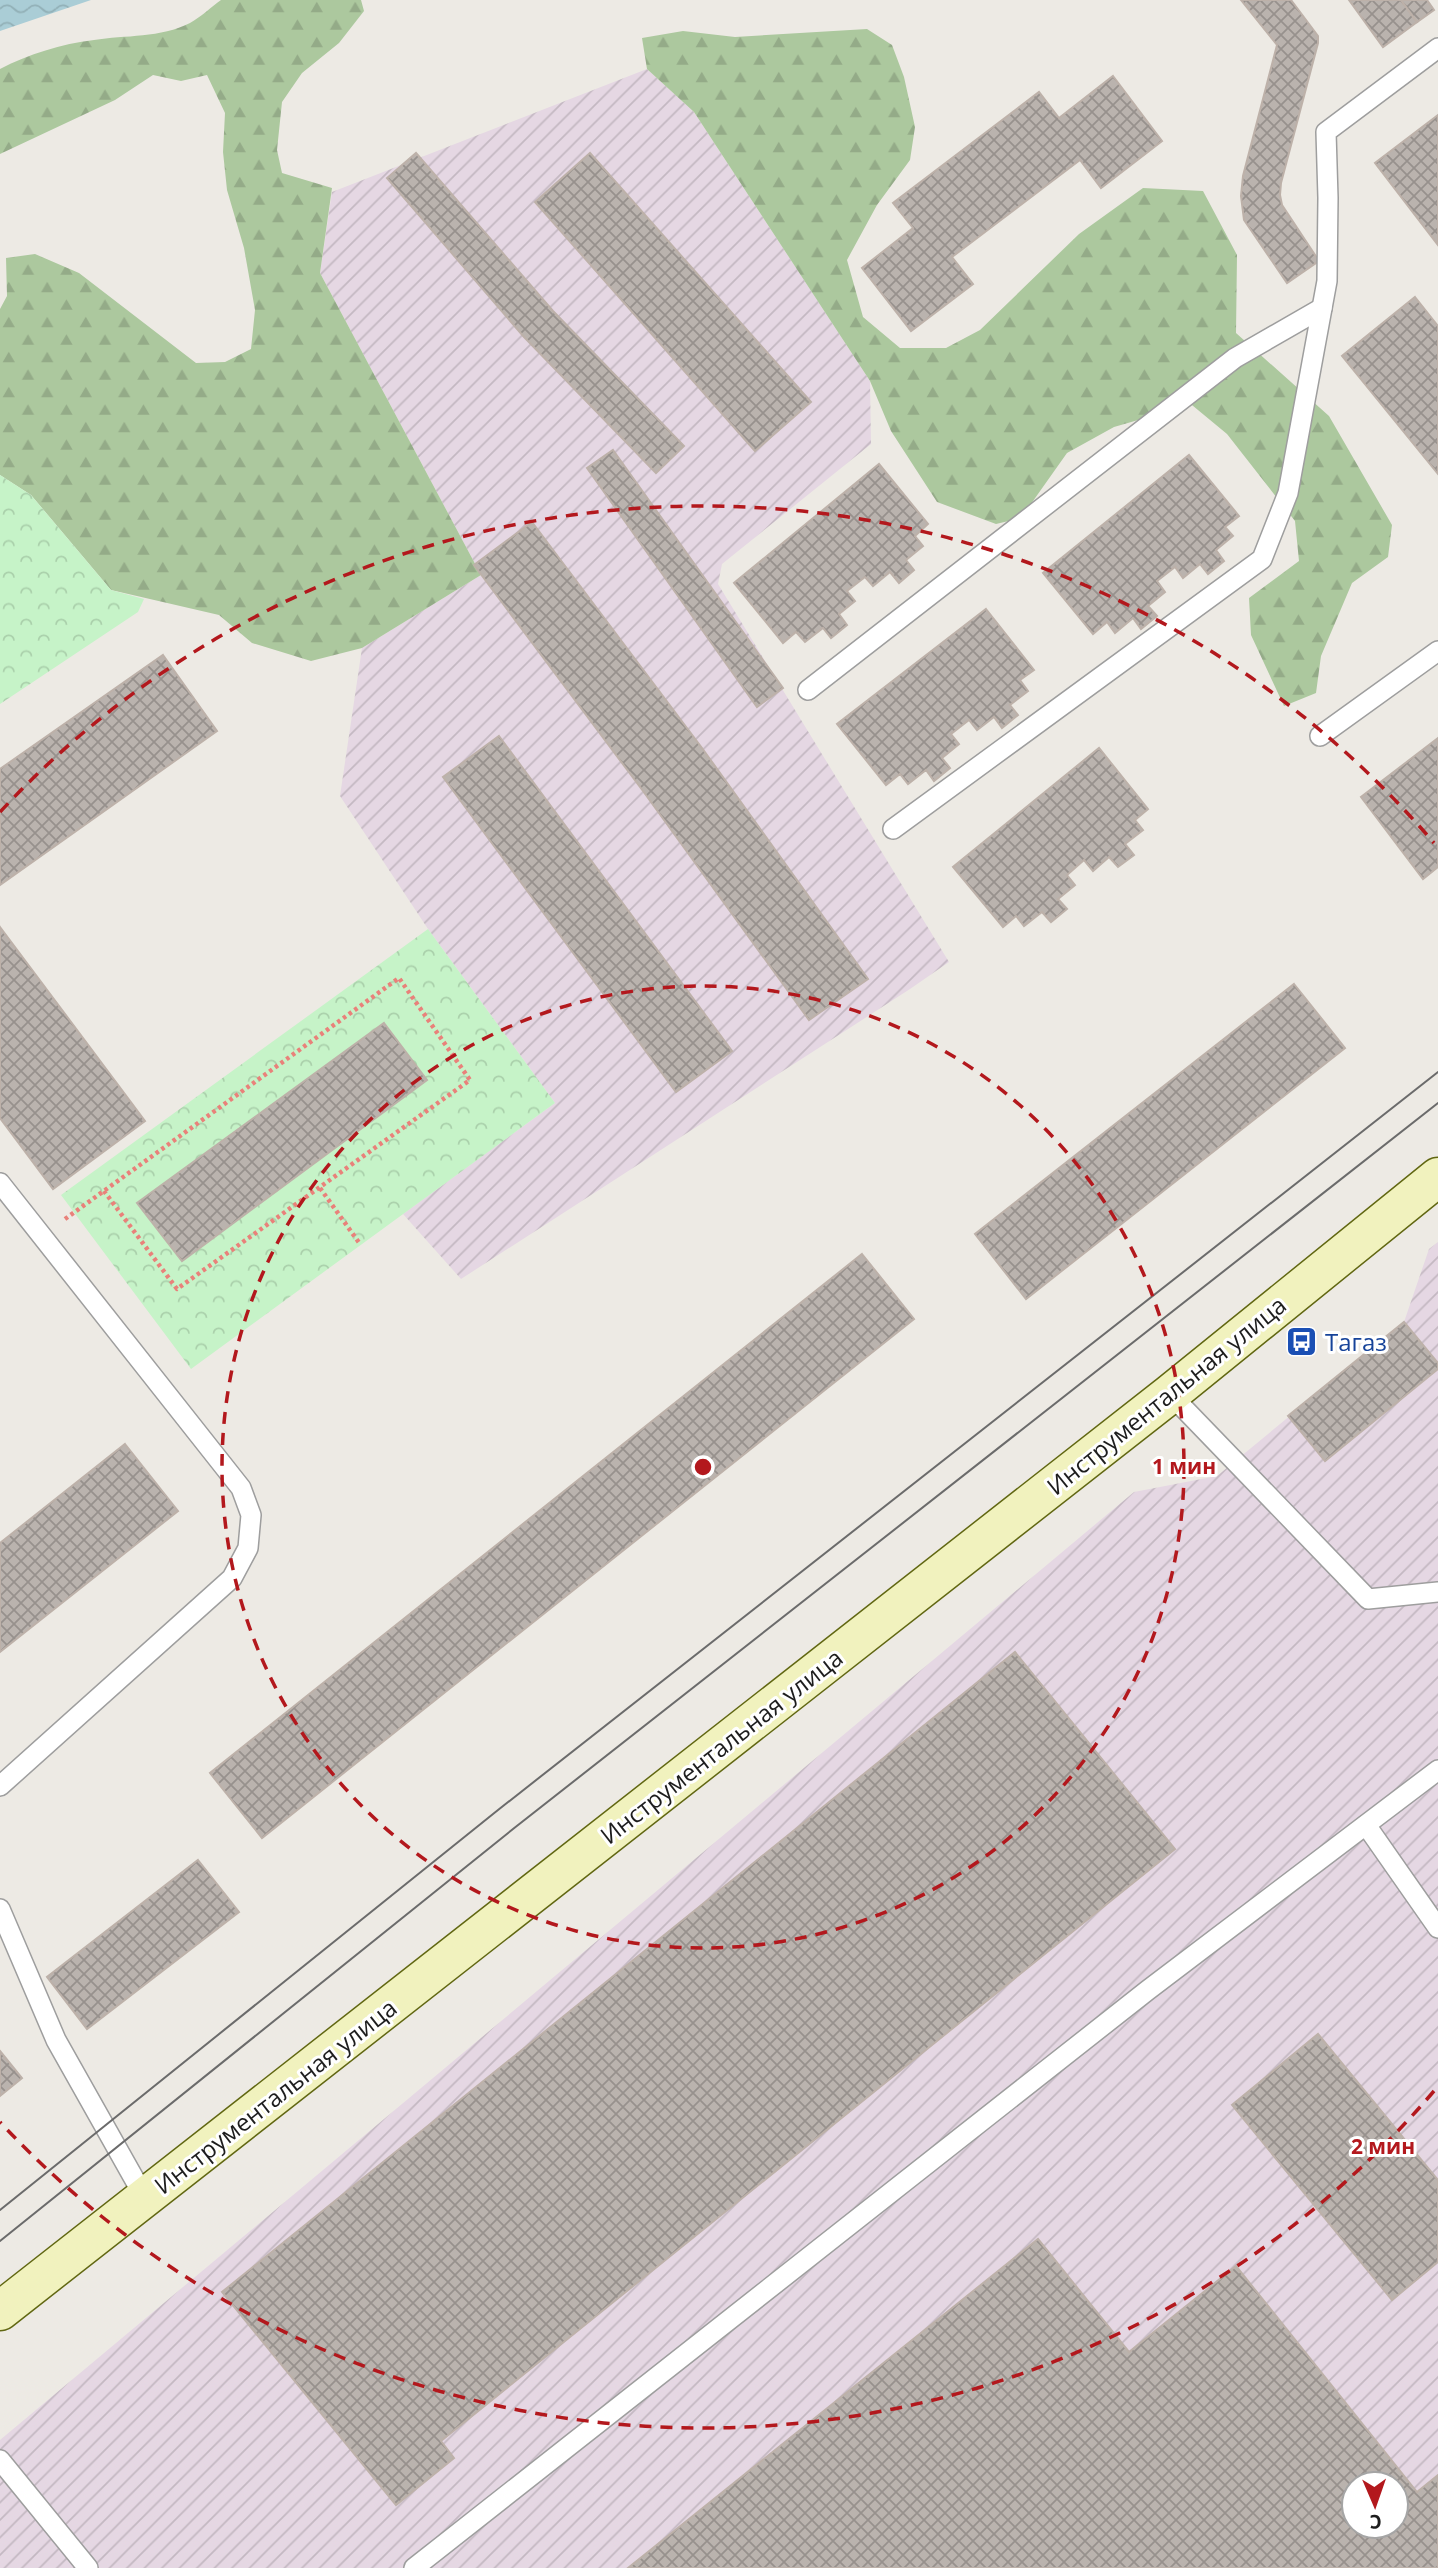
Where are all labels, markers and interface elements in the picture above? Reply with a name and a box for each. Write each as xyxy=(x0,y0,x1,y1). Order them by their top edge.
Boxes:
street label: Инструментальная улица xyxy=(1039,1288,1293,1502)
bus stop icon: Тагаз xyxy=(1285,1324,1319,1358)
place label: Тагаз xyxy=(1325,1325,1387,1358)
text: 1 мин xyxy=(1152,1452,1216,1480)
centre of rings xyxy=(691,1455,715,1479)
street label: Инструментальная улица xyxy=(593,1641,849,1851)
street label: Инструментальная улица xyxy=(147,1991,403,2201)
text: 2 мин xyxy=(1351,2132,1415,2160)
north arrow xyxy=(1340,2470,1410,2540)
text: С xyxy=(1369,2509,1382,2535)

